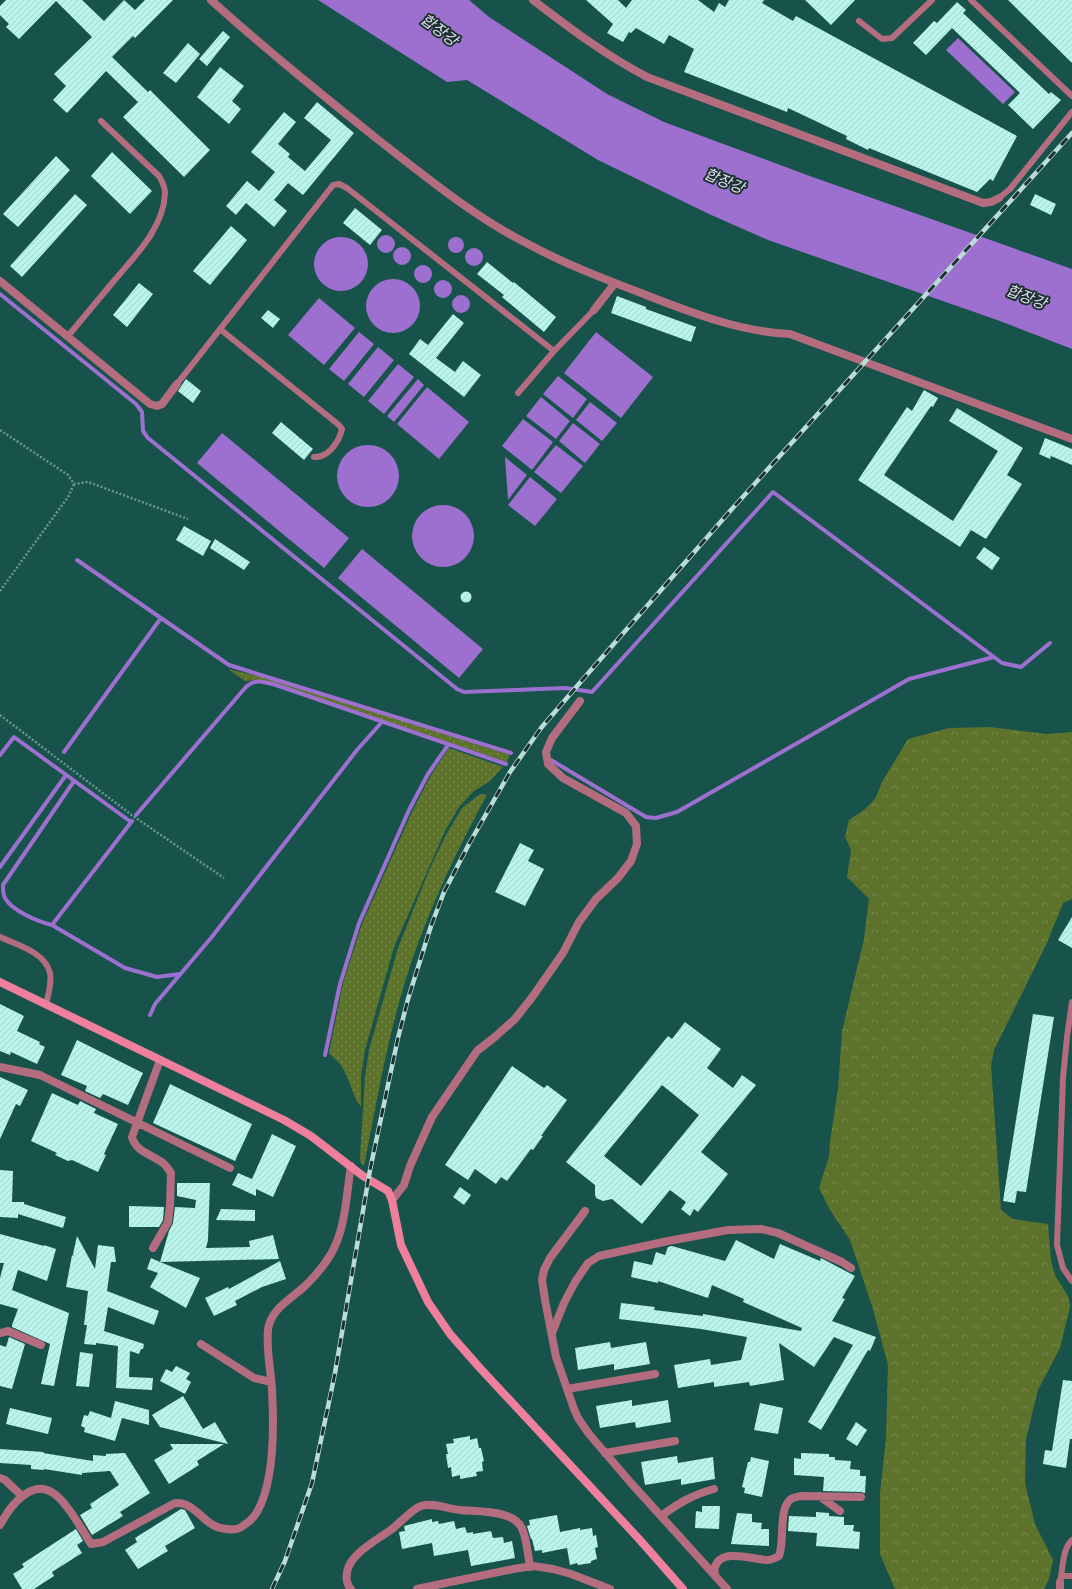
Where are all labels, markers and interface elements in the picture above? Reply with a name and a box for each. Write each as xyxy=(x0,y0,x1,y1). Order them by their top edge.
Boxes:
water label: 합장강 xyxy=(416,10,463,52)
water label: 합장강 xyxy=(701,165,749,199)
water label: 합장강 xyxy=(1003,281,1051,315)

